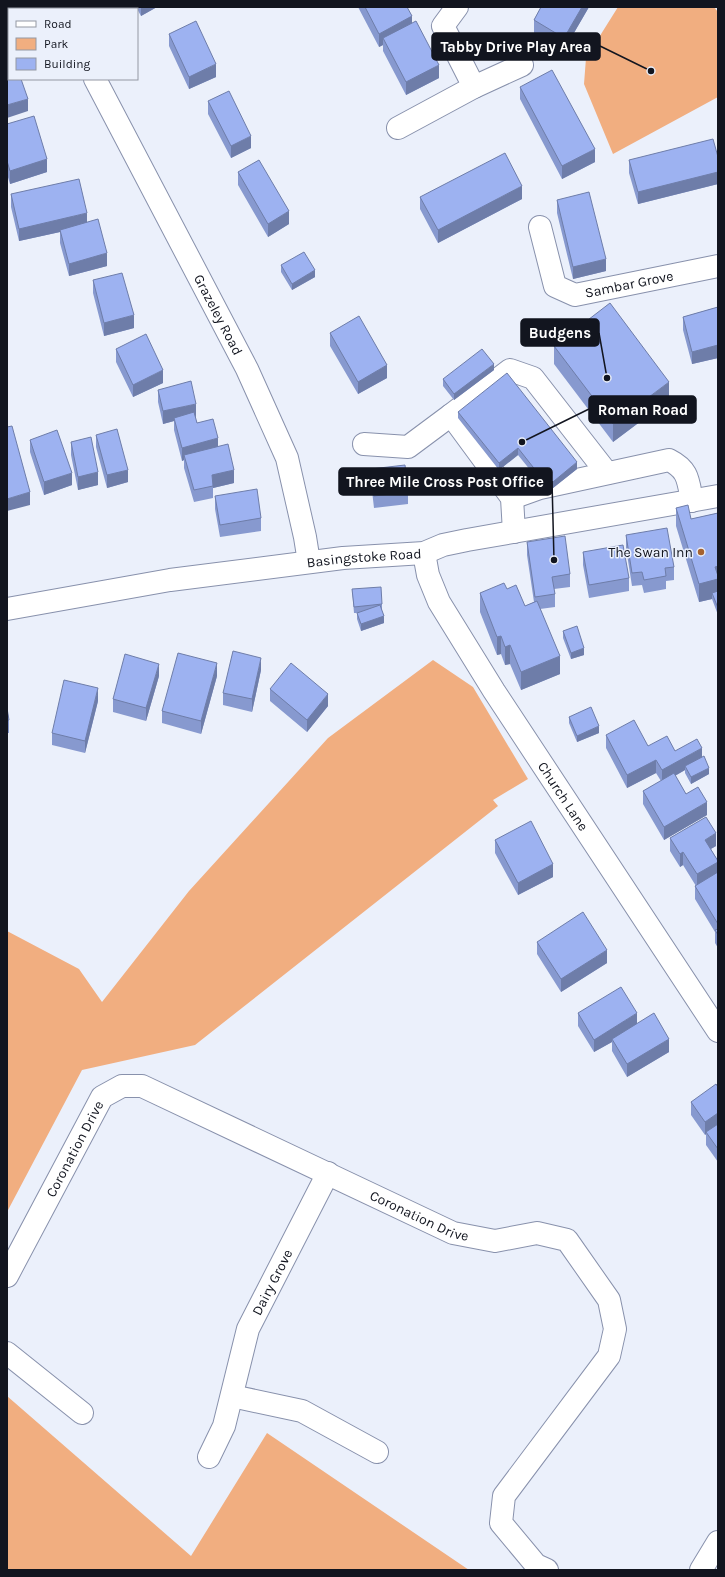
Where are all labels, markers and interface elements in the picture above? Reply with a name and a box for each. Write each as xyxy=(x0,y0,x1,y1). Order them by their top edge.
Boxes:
legend xyxy=(8,8,138,80)
text: Road xyxy=(44,17,72,31)
callout: Tabby Drive Play Area xyxy=(432,33,600,60)
text: Park xyxy=(44,37,69,51)
text: Tabby Drive Play Area xyxy=(440,38,592,56)
text: Building xyxy=(44,57,91,71)
street label: Sambar Grove xyxy=(584,267,675,302)
street label: Grazeley Road xyxy=(190,272,246,358)
callout: Budgens xyxy=(521,319,599,346)
text: Budgens xyxy=(529,324,591,342)
callout: Roman Road xyxy=(589,396,696,423)
text: Roman Road xyxy=(598,401,688,419)
callout: Three Mile Cross Post Office xyxy=(339,468,552,495)
text: Three Mile Cross Post Office xyxy=(346,473,544,491)
place label: The Swan Inn xyxy=(608,544,693,561)
street label: Basingstoke Road xyxy=(306,545,422,572)
marker: The Swan Inn xyxy=(696,547,706,557)
street label: Church Lane xyxy=(534,758,592,834)
street label: Coronation Drive xyxy=(42,1098,107,1200)
street label: Coronation Drive xyxy=(367,1187,470,1245)
street label: Dairy Grove xyxy=(248,1246,296,1318)

